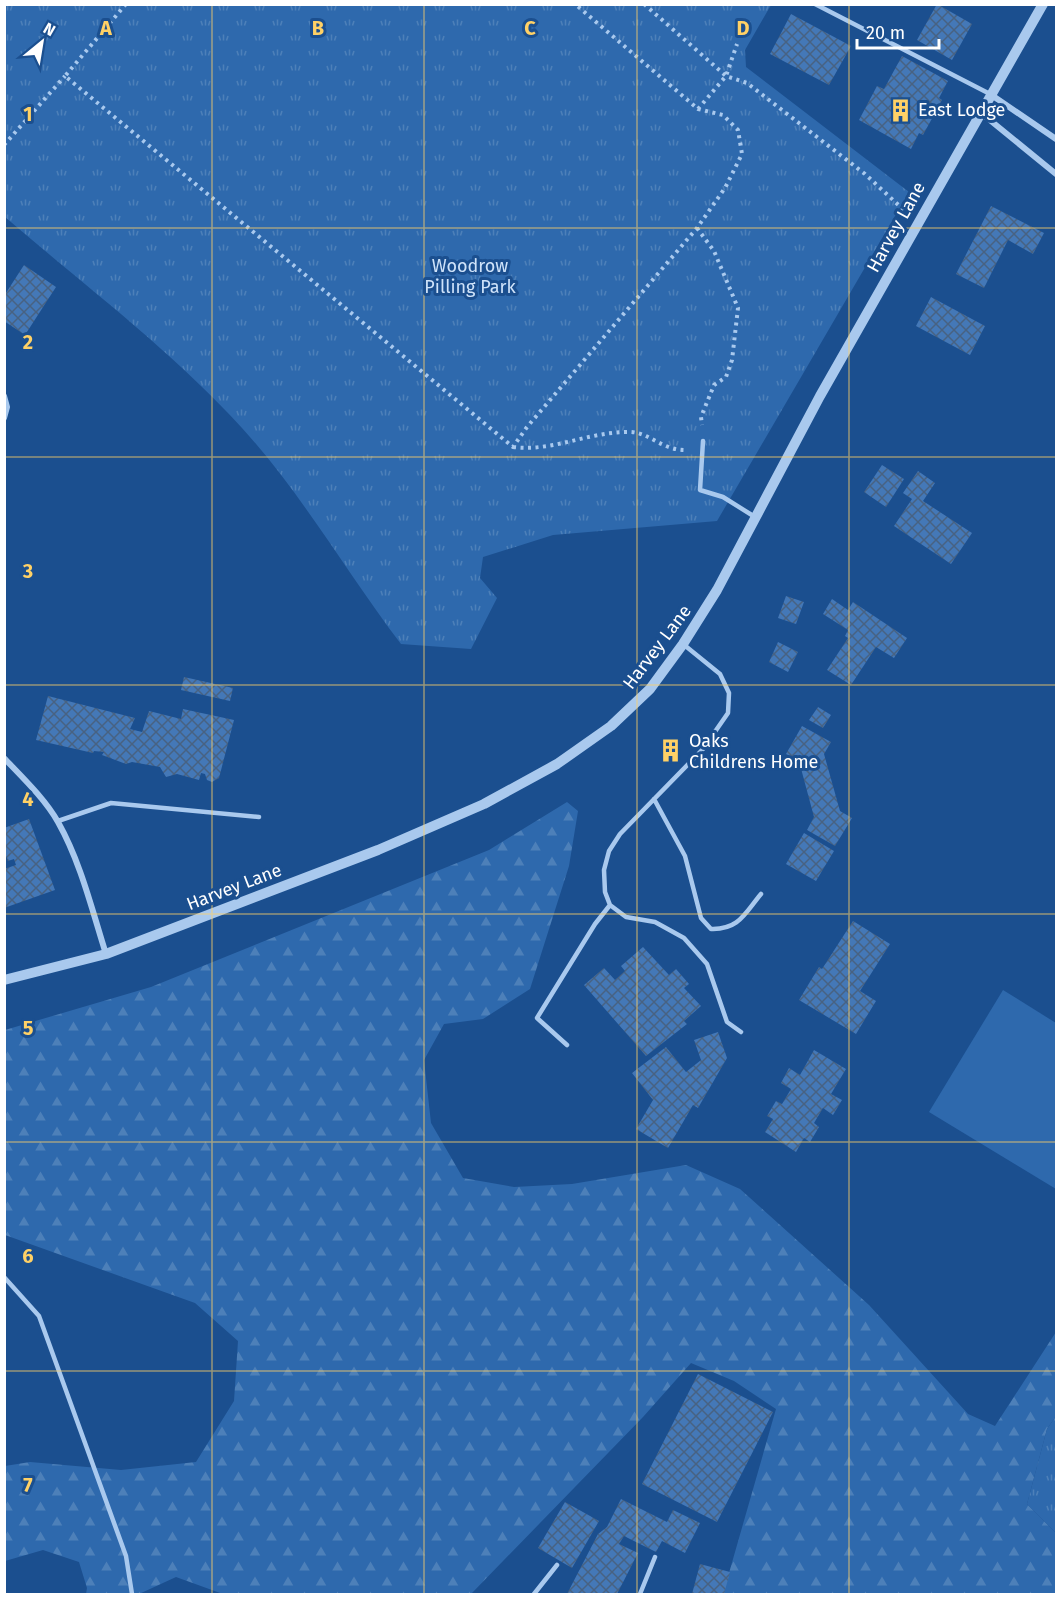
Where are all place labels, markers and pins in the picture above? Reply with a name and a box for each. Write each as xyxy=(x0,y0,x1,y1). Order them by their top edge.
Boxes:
building icon: East Lodge xyxy=(887,97,913,123)
place label: East Lodge xyxy=(918,99,1005,121)
place label: Oaks Childrens Home xyxy=(689,730,818,773)
building icon: Oaks Childrens Home xyxy=(658,738,684,764)

